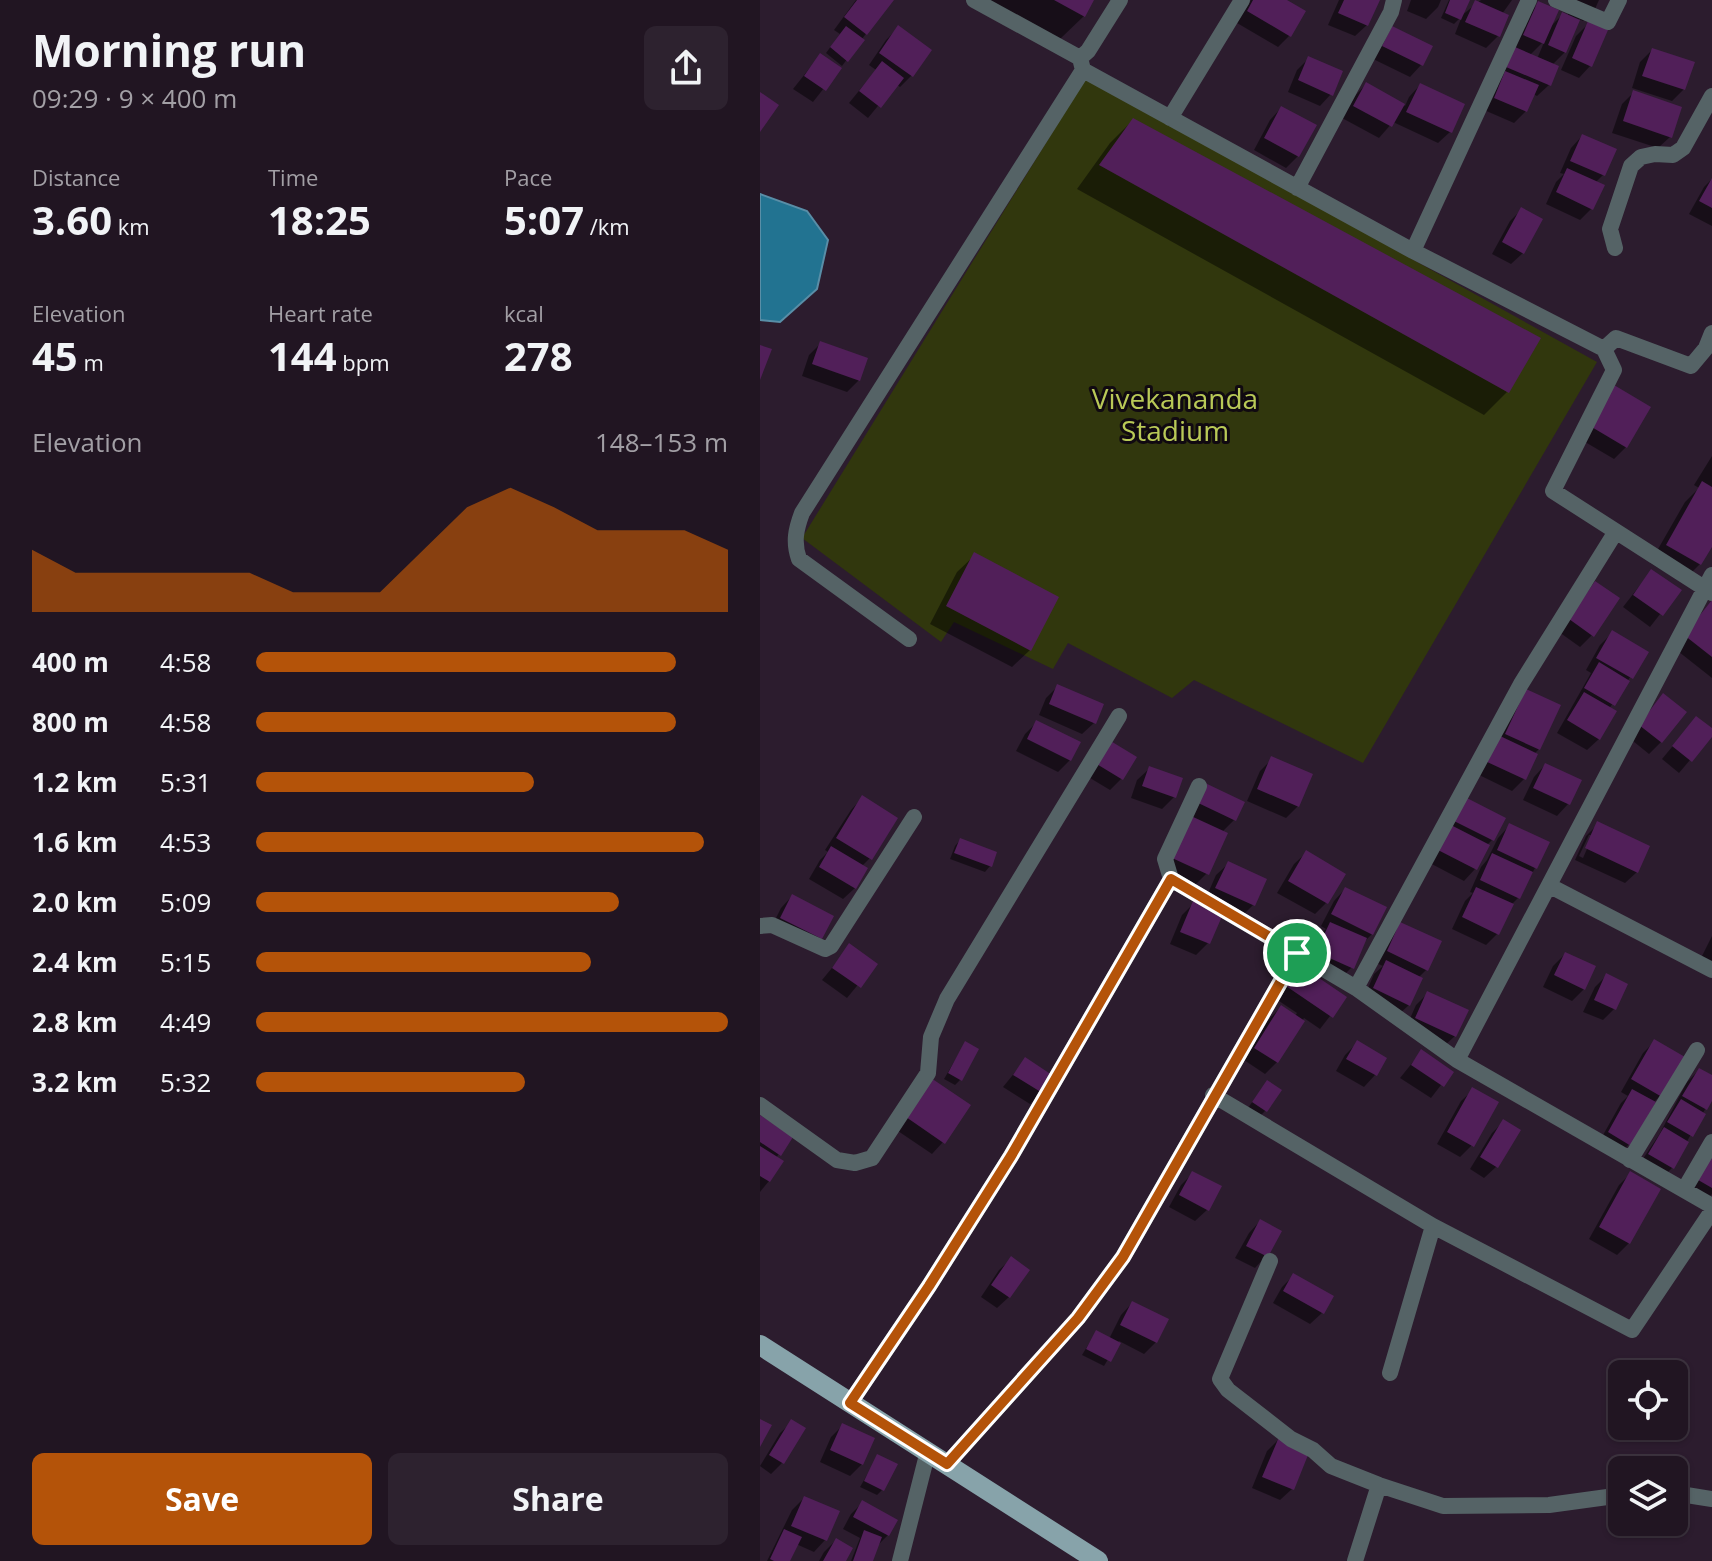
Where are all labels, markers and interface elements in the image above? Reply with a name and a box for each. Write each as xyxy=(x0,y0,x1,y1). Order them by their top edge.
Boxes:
text: Morning run xyxy=(32,20,306,80)
button: share xyxy=(644,26,728,110)
text: 09:29 · 9 × 400 m xyxy=(32,80,237,116)
text: Distance xyxy=(32,162,120,192)
text: Time xyxy=(268,162,318,192)
text: Pace xyxy=(504,162,552,192)
text: 3.60 xyxy=(32,192,112,247)
text: 18:25 xyxy=(268,192,371,247)
text: 5:07 xyxy=(504,192,584,247)
text: km xyxy=(112,211,150,241)
text: /km xyxy=(584,211,630,241)
text: Elevation xyxy=(32,298,125,328)
text: Heart rate xyxy=(268,298,373,328)
text: kcal xyxy=(504,298,544,328)
text: 45 xyxy=(32,328,78,383)
text: 144 xyxy=(268,328,337,383)
text: 278 xyxy=(504,328,573,383)
text: m xyxy=(78,347,104,377)
text: bpm xyxy=(337,347,390,377)
park label: Vivekananda Stadium xyxy=(1092,379,1258,449)
text: Elevation xyxy=(32,424,142,460)
text: 148–153 m xyxy=(595,424,728,460)
text: 400 m xyxy=(32,644,109,680)
text: 4:58 xyxy=(160,644,211,680)
text: 800 m xyxy=(32,704,109,740)
text: 4:58 xyxy=(160,704,211,740)
text: 1.2 km xyxy=(32,764,118,800)
text: 5:31 xyxy=(160,764,211,800)
text: 1.6 km xyxy=(32,824,118,860)
text: 4:53 xyxy=(160,824,211,860)
text: 2.0 km xyxy=(32,884,118,920)
text: 5:09 xyxy=(160,884,211,920)
pin xyxy=(1263,919,1331,987)
icon: arrive xyxy=(1275,931,1319,975)
text: 2.4 km xyxy=(32,944,118,980)
text: 5:15 xyxy=(160,944,211,980)
text: 2.8 km xyxy=(32,1004,118,1040)
text: 4:49 xyxy=(160,1004,211,1040)
text: 3.2 km xyxy=(32,1064,118,1100)
text: 5:32 xyxy=(160,1064,211,1100)
map controls xyxy=(1608,1360,1688,1536)
button: locate xyxy=(1608,1360,1688,1440)
button: Save xyxy=(32,1453,372,1545)
button: Share xyxy=(388,1453,728,1545)
button: layers xyxy=(1608,1456,1688,1536)

